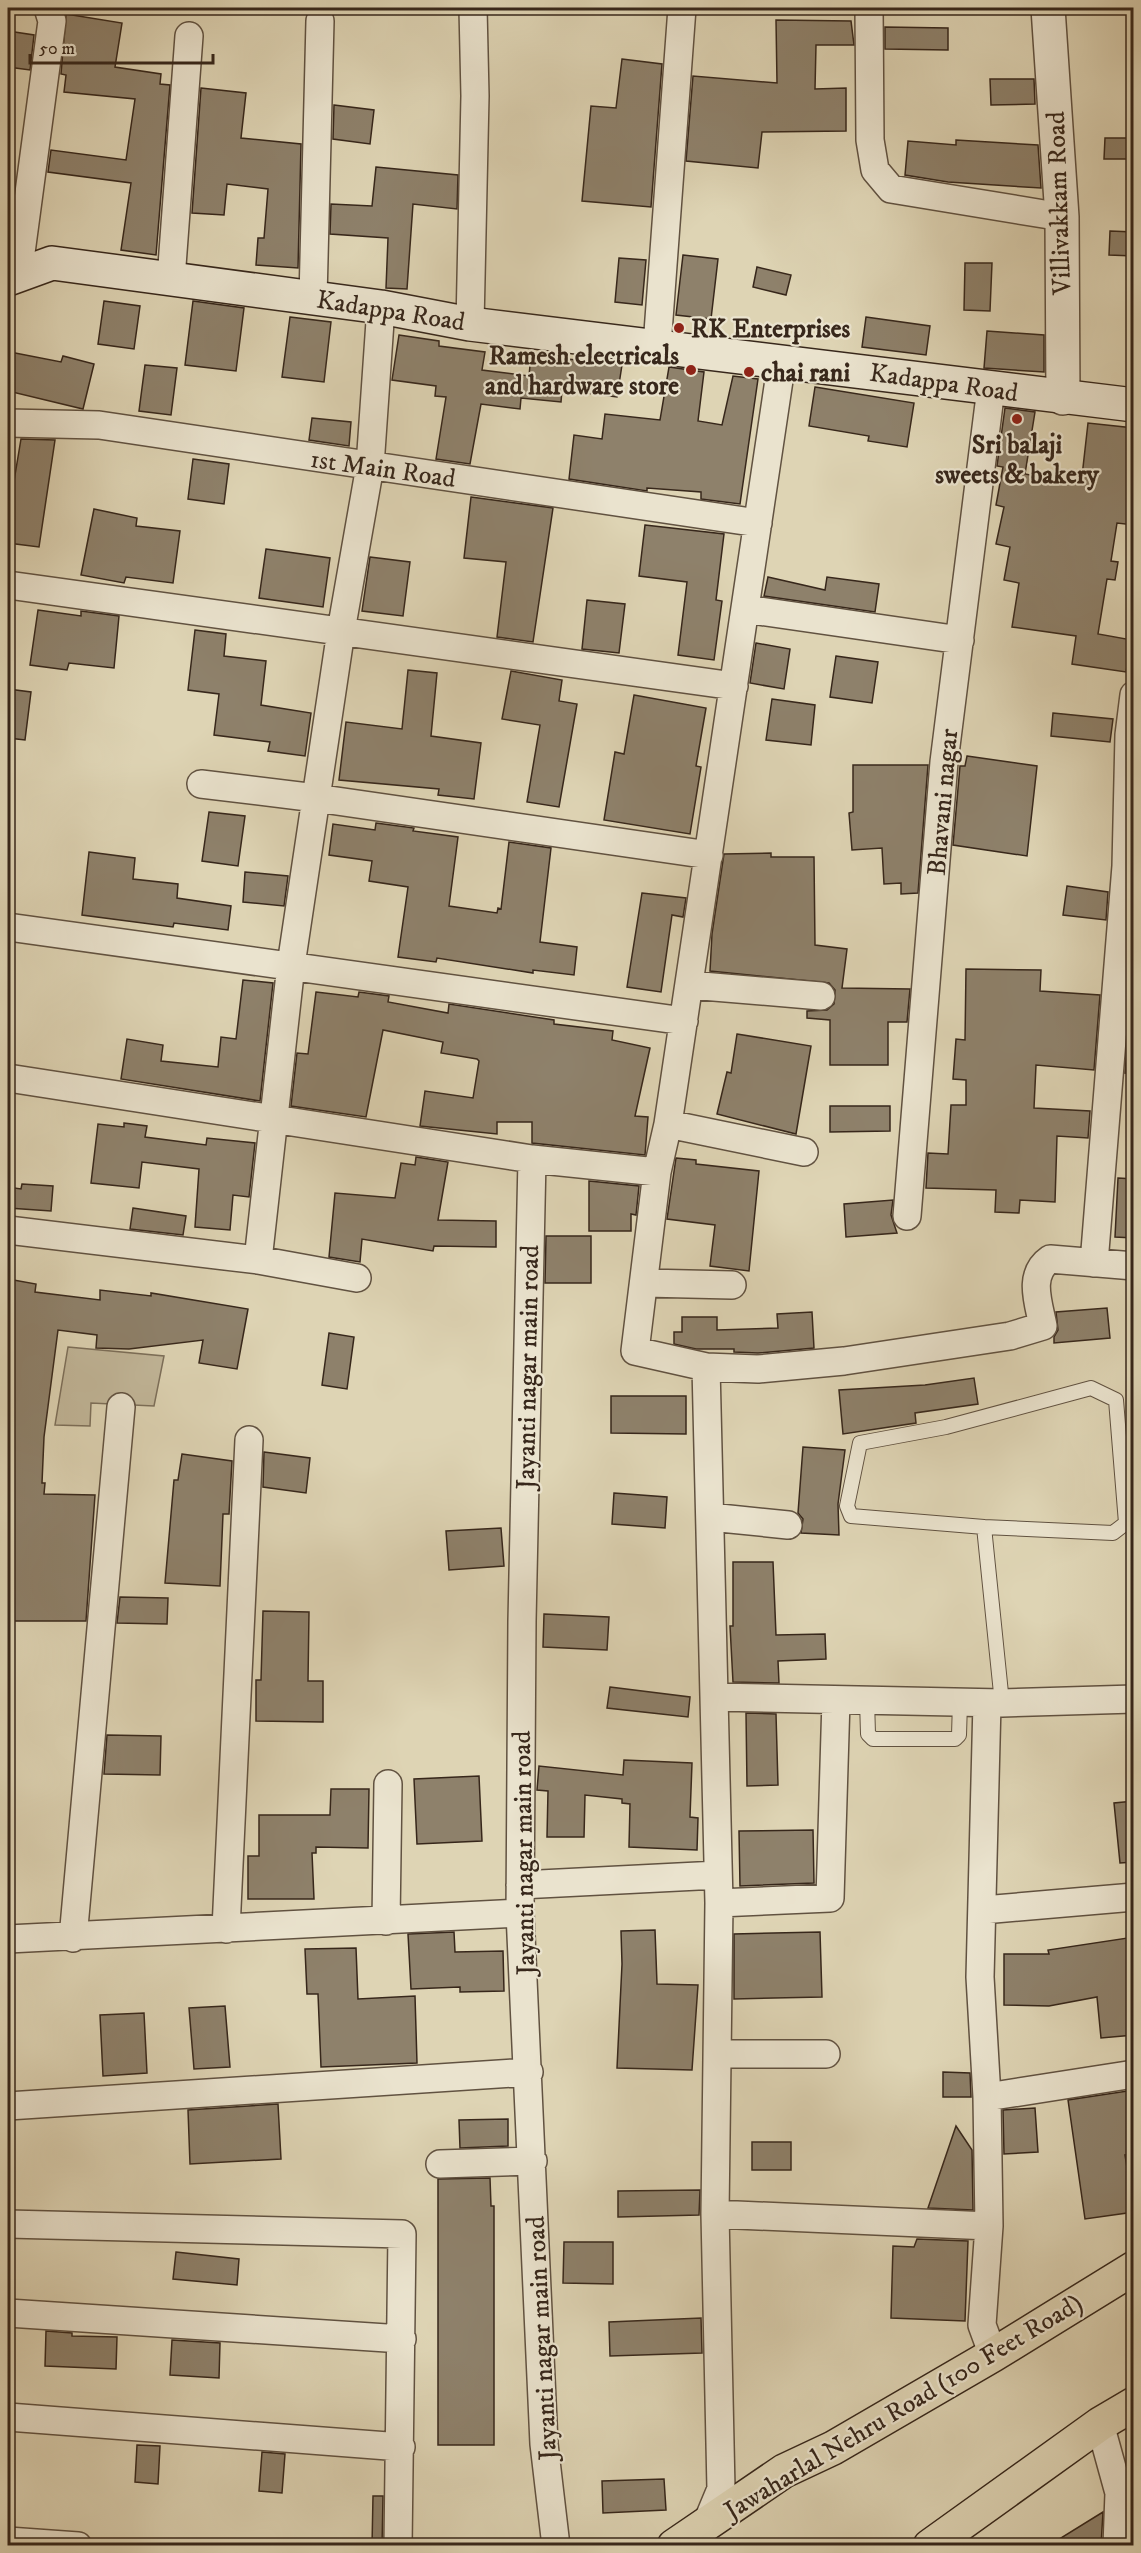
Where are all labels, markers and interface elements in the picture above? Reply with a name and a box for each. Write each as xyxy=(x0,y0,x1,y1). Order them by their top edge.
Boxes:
scale bar xyxy=(30,27,213,65)
text: 50 m xyxy=(39,38,75,60)
street label: Villivakkam Road xyxy=(1040,111,1079,296)
street label: Kadappa Road xyxy=(314,283,467,340)
place label: RK Enterprises xyxy=(691,313,851,346)
marker: RK Enterprises xyxy=(672,321,686,335)
place label: Ramesh electricals and hardware store xyxy=(485,340,679,403)
place label: chai rani xyxy=(761,357,850,390)
street label: Kadappa Road xyxy=(867,357,1020,410)
marker: Ramesh electricals and hardware store xyxy=(684,363,698,377)
marker: chai rani xyxy=(742,365,756,379)
marker: Sri balaji sweets & bakery xyxy=(1010,412,1024,426)
place label: Sri balaji sweets & bakery xyxy=(935,429,1099,492)
street label: 1st Main Road xyxy=(308,443,458,496)
street label: Bhavani nagar xyxy=(921,727,966,877)
street label: Jayanti nagar main road xyxy=(510,1244,547,1492)
street label: Jayanti nagar main road xyxy=(506,1730,543,1978)
street label: Jayanti nagar main road xyxy=(520,2215,565,2463)
street label: Jawaharlal Nehru Road (100 Feet Road) xyxy=(717,2287,1089,2529)

